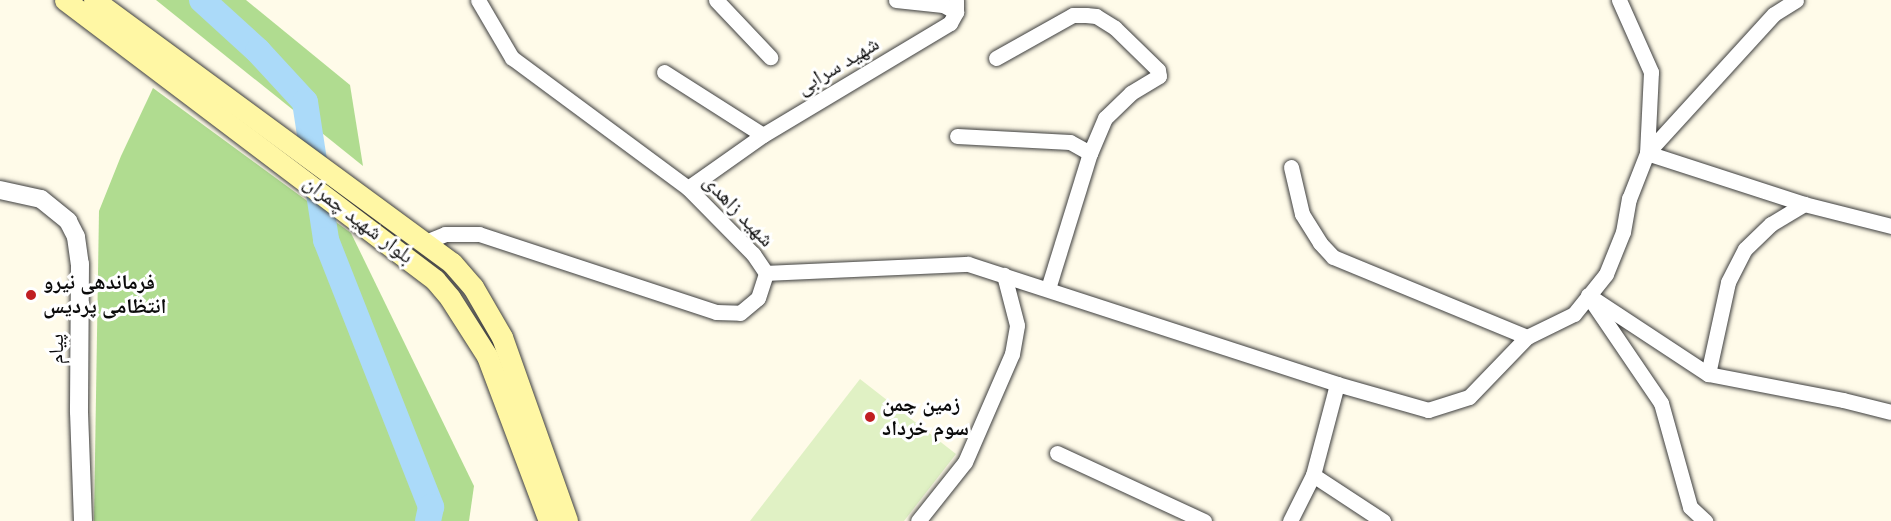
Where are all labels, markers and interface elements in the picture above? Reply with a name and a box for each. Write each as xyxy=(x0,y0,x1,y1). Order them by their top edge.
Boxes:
street label: شهید سرابی xyxy=(792,31,884,101)
street label: شهید زاهدی xyxy=(697,169,779,253)
street label: بلوار شهید چمران xyxy=(298,170,418,270)
place label: فرماندهی نیرو انتظامی پردیس xyxy=(43,270,167,320)
marker: فرماندهی نیرو انتظامی پردیس xyxy=(24,288,38,302)
street label: پیام xyxy=(44,334,70,364)
place label: زمین چمن سوم خرداد xyxy=(882,392,969,442)
marker: زمین چمن سوم خرداد xyxy=(863,410,877,424)

